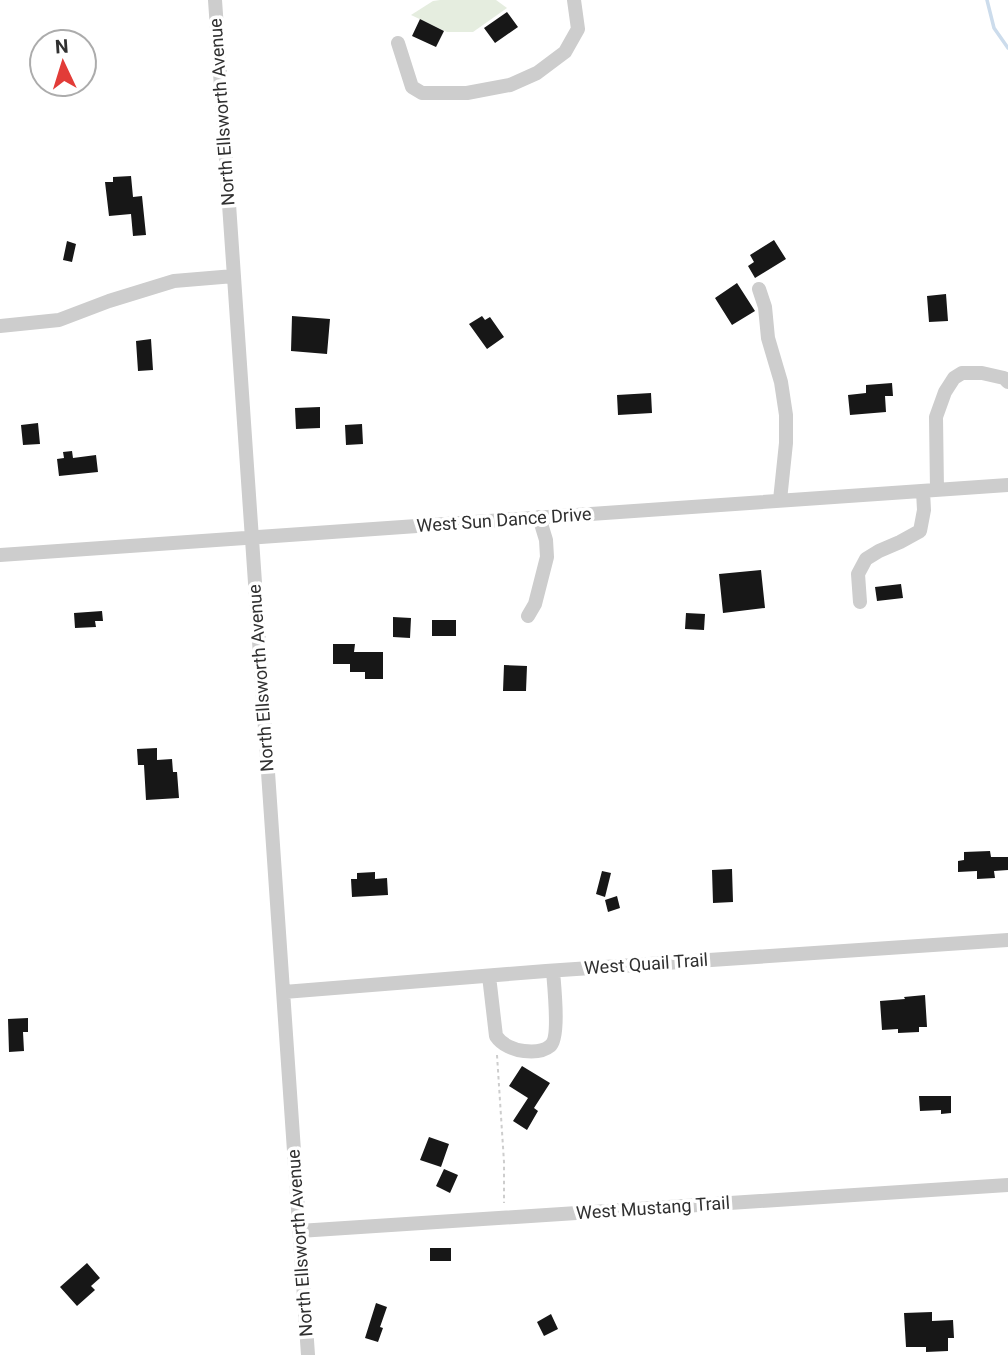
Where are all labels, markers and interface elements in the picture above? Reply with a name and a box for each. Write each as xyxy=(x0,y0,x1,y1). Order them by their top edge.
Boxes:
street label: North Ellsworth Avenue xyxy=(204,18,239,206)
north arrow xyxy=(28,28,98,98)
text: N xyxy=(54,35,69,58)
street label: West Sun Dance Drive xyxy=(416,503,592,536)
street label: North Ellsworth Avenue xyxy=(243,584,278,772)
street label: West Quail Trail xyxy=(583,949,709,978)
street label: North Ellsworth Avenue xyxy=(282,1149,317,1337)
street label: West Mustang Trail xyxy=(575,1192,731,1223)

